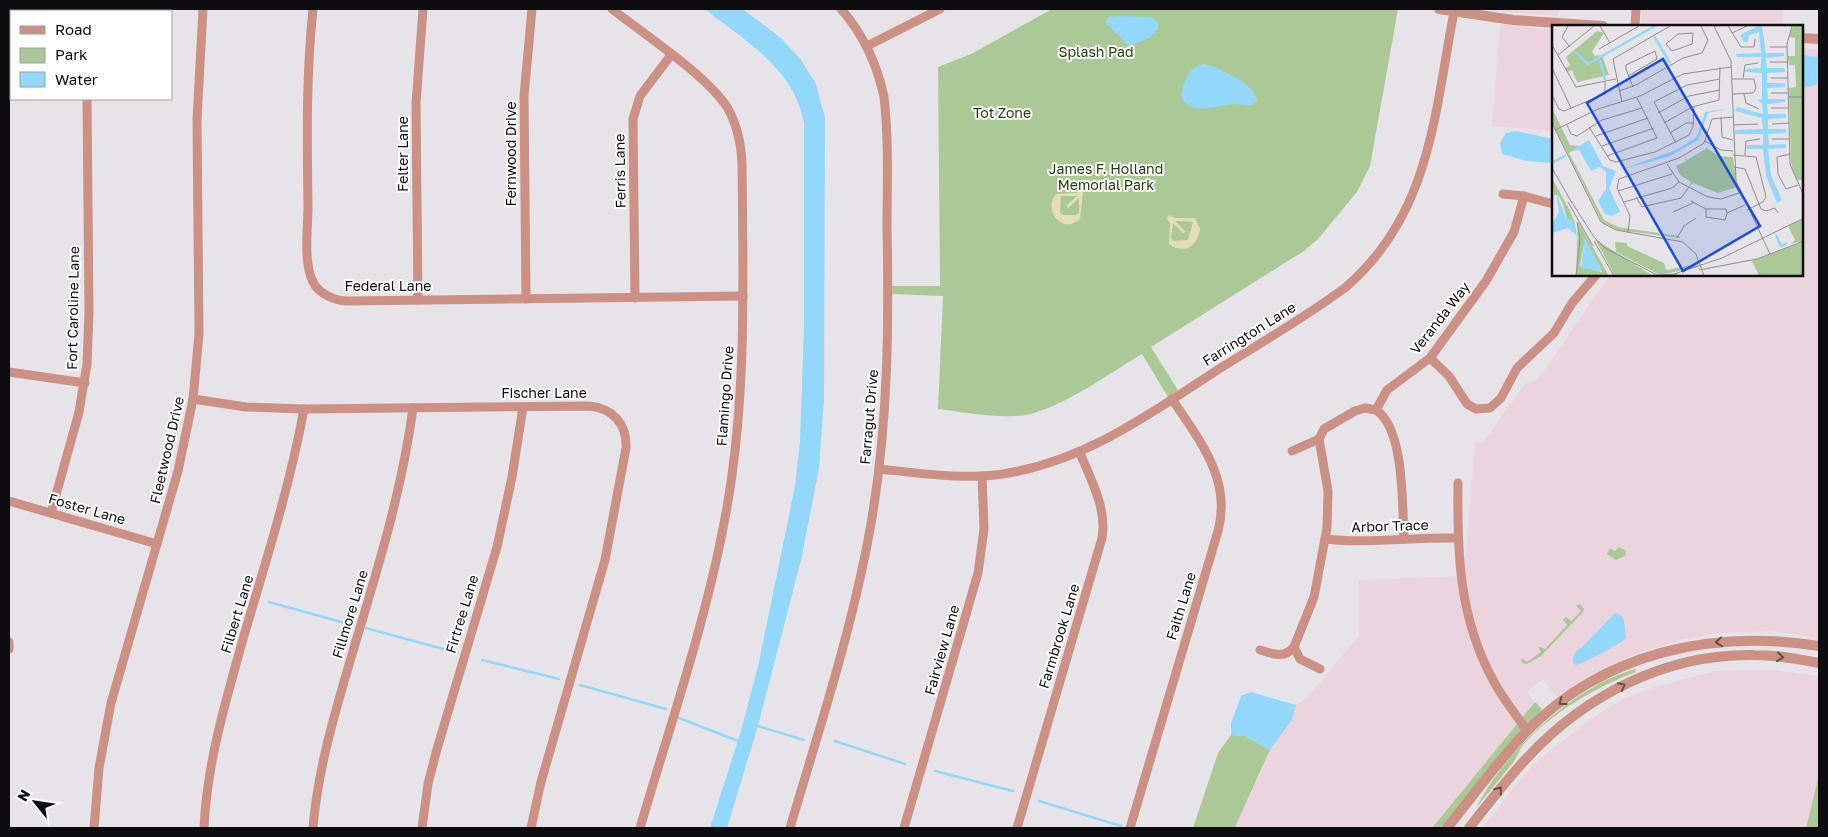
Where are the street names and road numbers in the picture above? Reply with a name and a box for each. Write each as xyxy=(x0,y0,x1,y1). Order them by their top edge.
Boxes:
street label: Fernwood Drive xyxy=(502,101,519,207)
street label: Felter Lane xyxy=(394,116,411,192)
street label: Ferris Lane xyxy=(610,134,629,208)
street label: Fort Caroline Lane xyxy=(63,246,82,370)
street label: Federal Lane xyxy=(344,277,432,294)
street label: Veranda Way xyxy=(1406,278,1473,357)
street label: Farrington Lane xyxy=(1199,298,1298,369)
street label: Flamingo Drive xyxy=(713,345,736,447)
street label: Farragut Drive xyxy=(856,369,881,465)
street label: Fischer Lane xyxy=(501,384,587,401)
street label: Fleetwood Drive xyxy=(146,395,187,505)
street label: Foster Lane xyxy=(47,489,128,528)
street label: Arbor Trace xyxy=(1351,516,1429,535)
street label: Fillmore Lane xyxy=(328,568,371,660)
street label: Faith Lane xyxy=(1162,570,1199,642)
street label: Filbert Lane xyxy=(217,573,256,655)
street label: Firtree Lane xyxy=(442,573,482,655)
street label: Farmbrook Lane xyxy=(1035,581,1083,690)
street label: Fairview Lane xyxy=(921,603,962,697)

